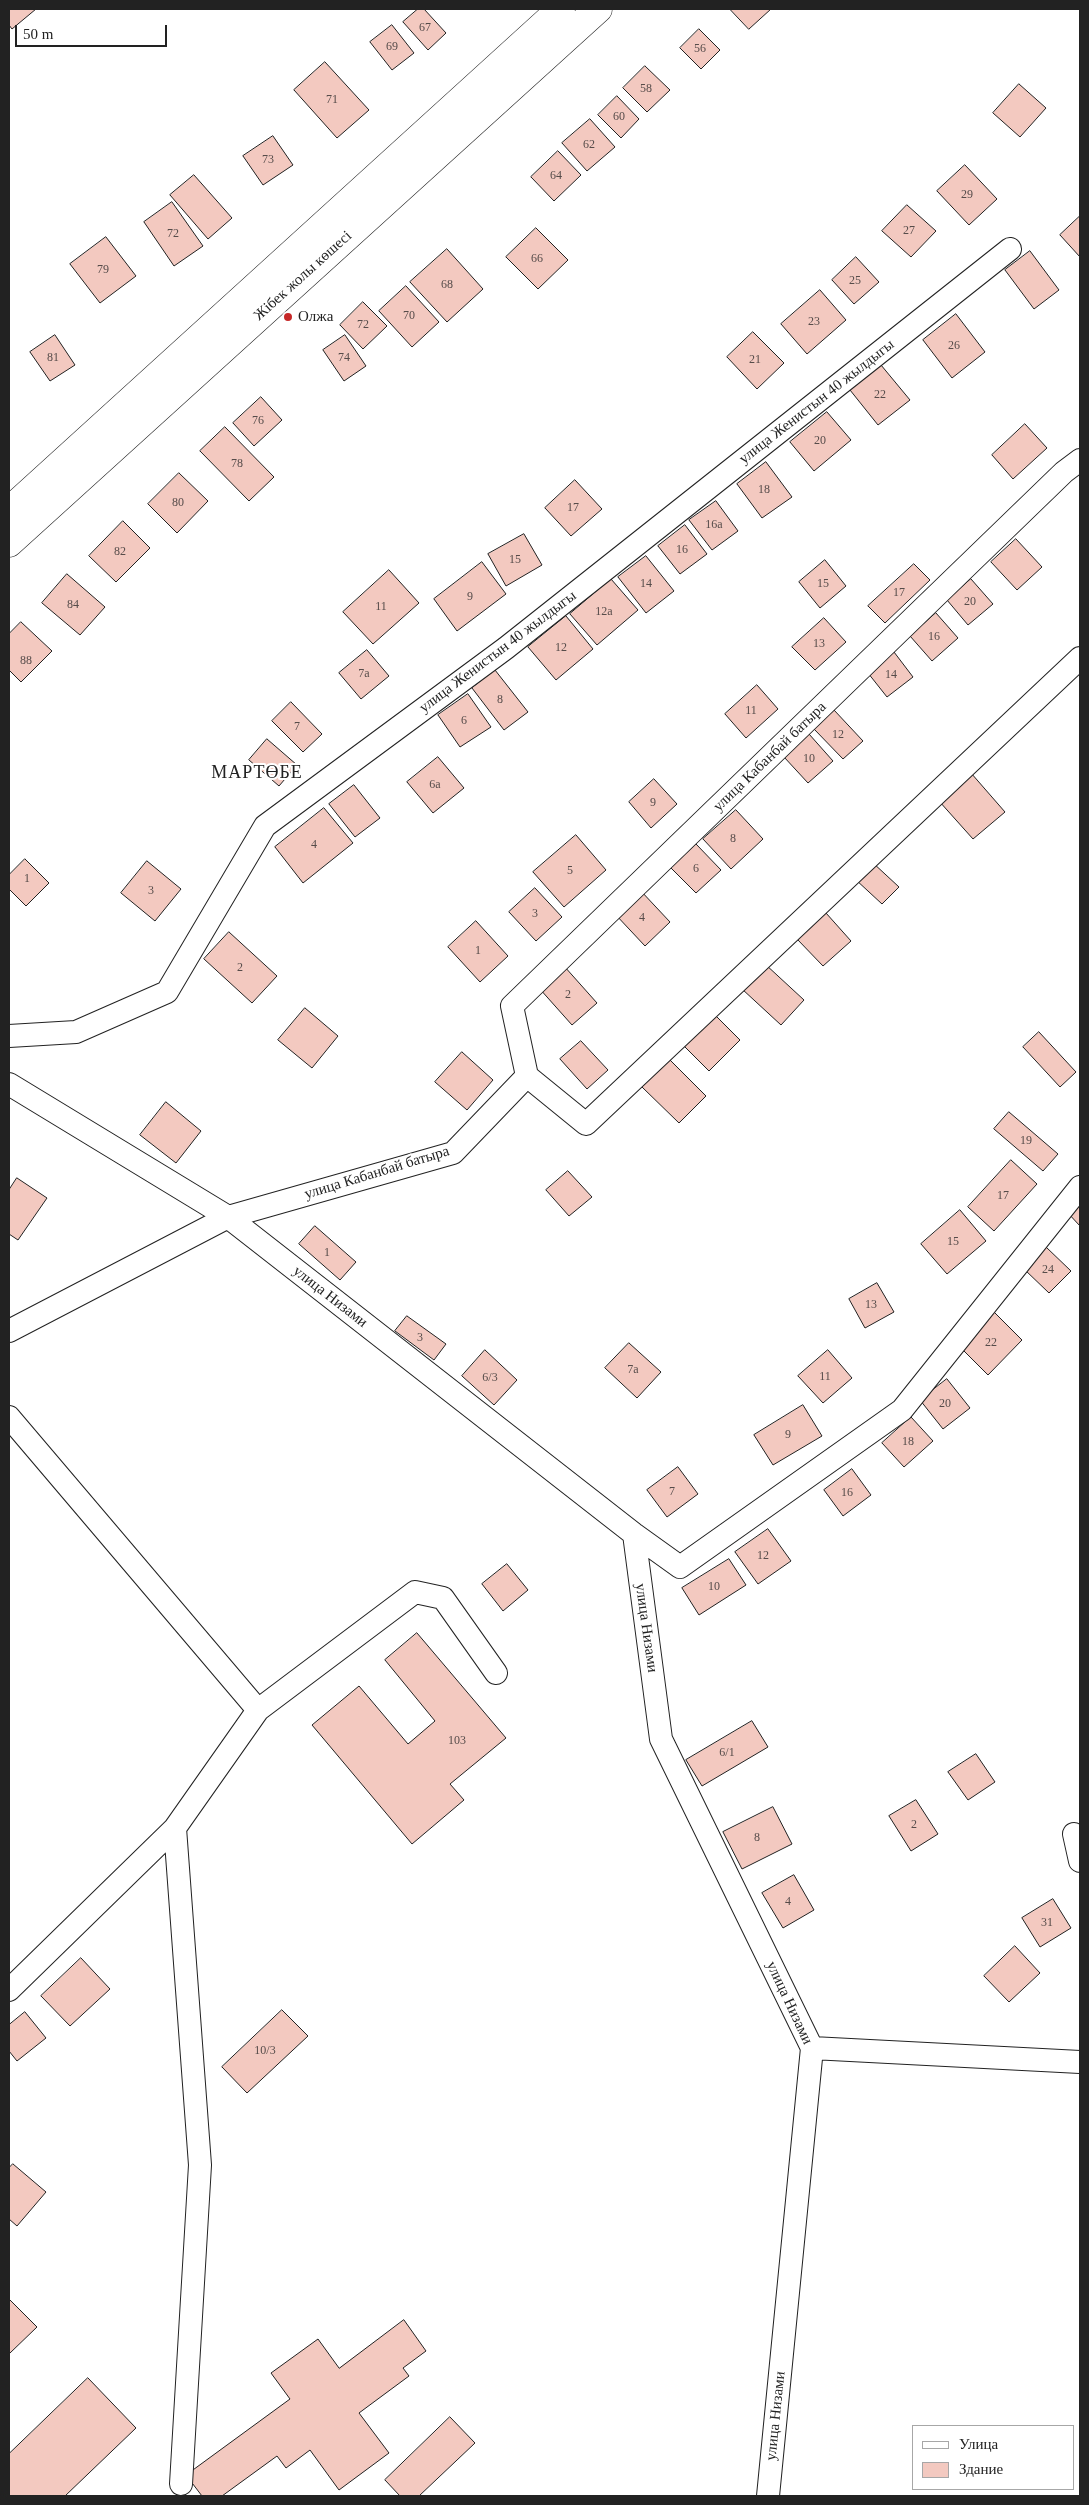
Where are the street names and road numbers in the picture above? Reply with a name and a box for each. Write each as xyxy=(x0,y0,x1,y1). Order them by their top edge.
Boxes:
street label: Жібек жолы көшесі xyxy=(250,227,356,325)
street label: улица Женистын 40 жылдыгы xyxy=(736,336,898,468)
street label: улица Женистын 40 жылдыгы xyxy=(416,587,580,717)
street label: улица Кабанбай батыра xyxy=(710,698,830,816)
street label: улица Кабанбай батыра xyxy=(302,1142,452,1204)
street label: улица Низами xyxy=(289,1262,371,1332)
street label: улица Низами xyxy=(631,1582,661,1674)
street label: улица Низами xyxy=(762,1959,816,2047)
street label: улица Низами xyxy=(762,2370,790,2462)

